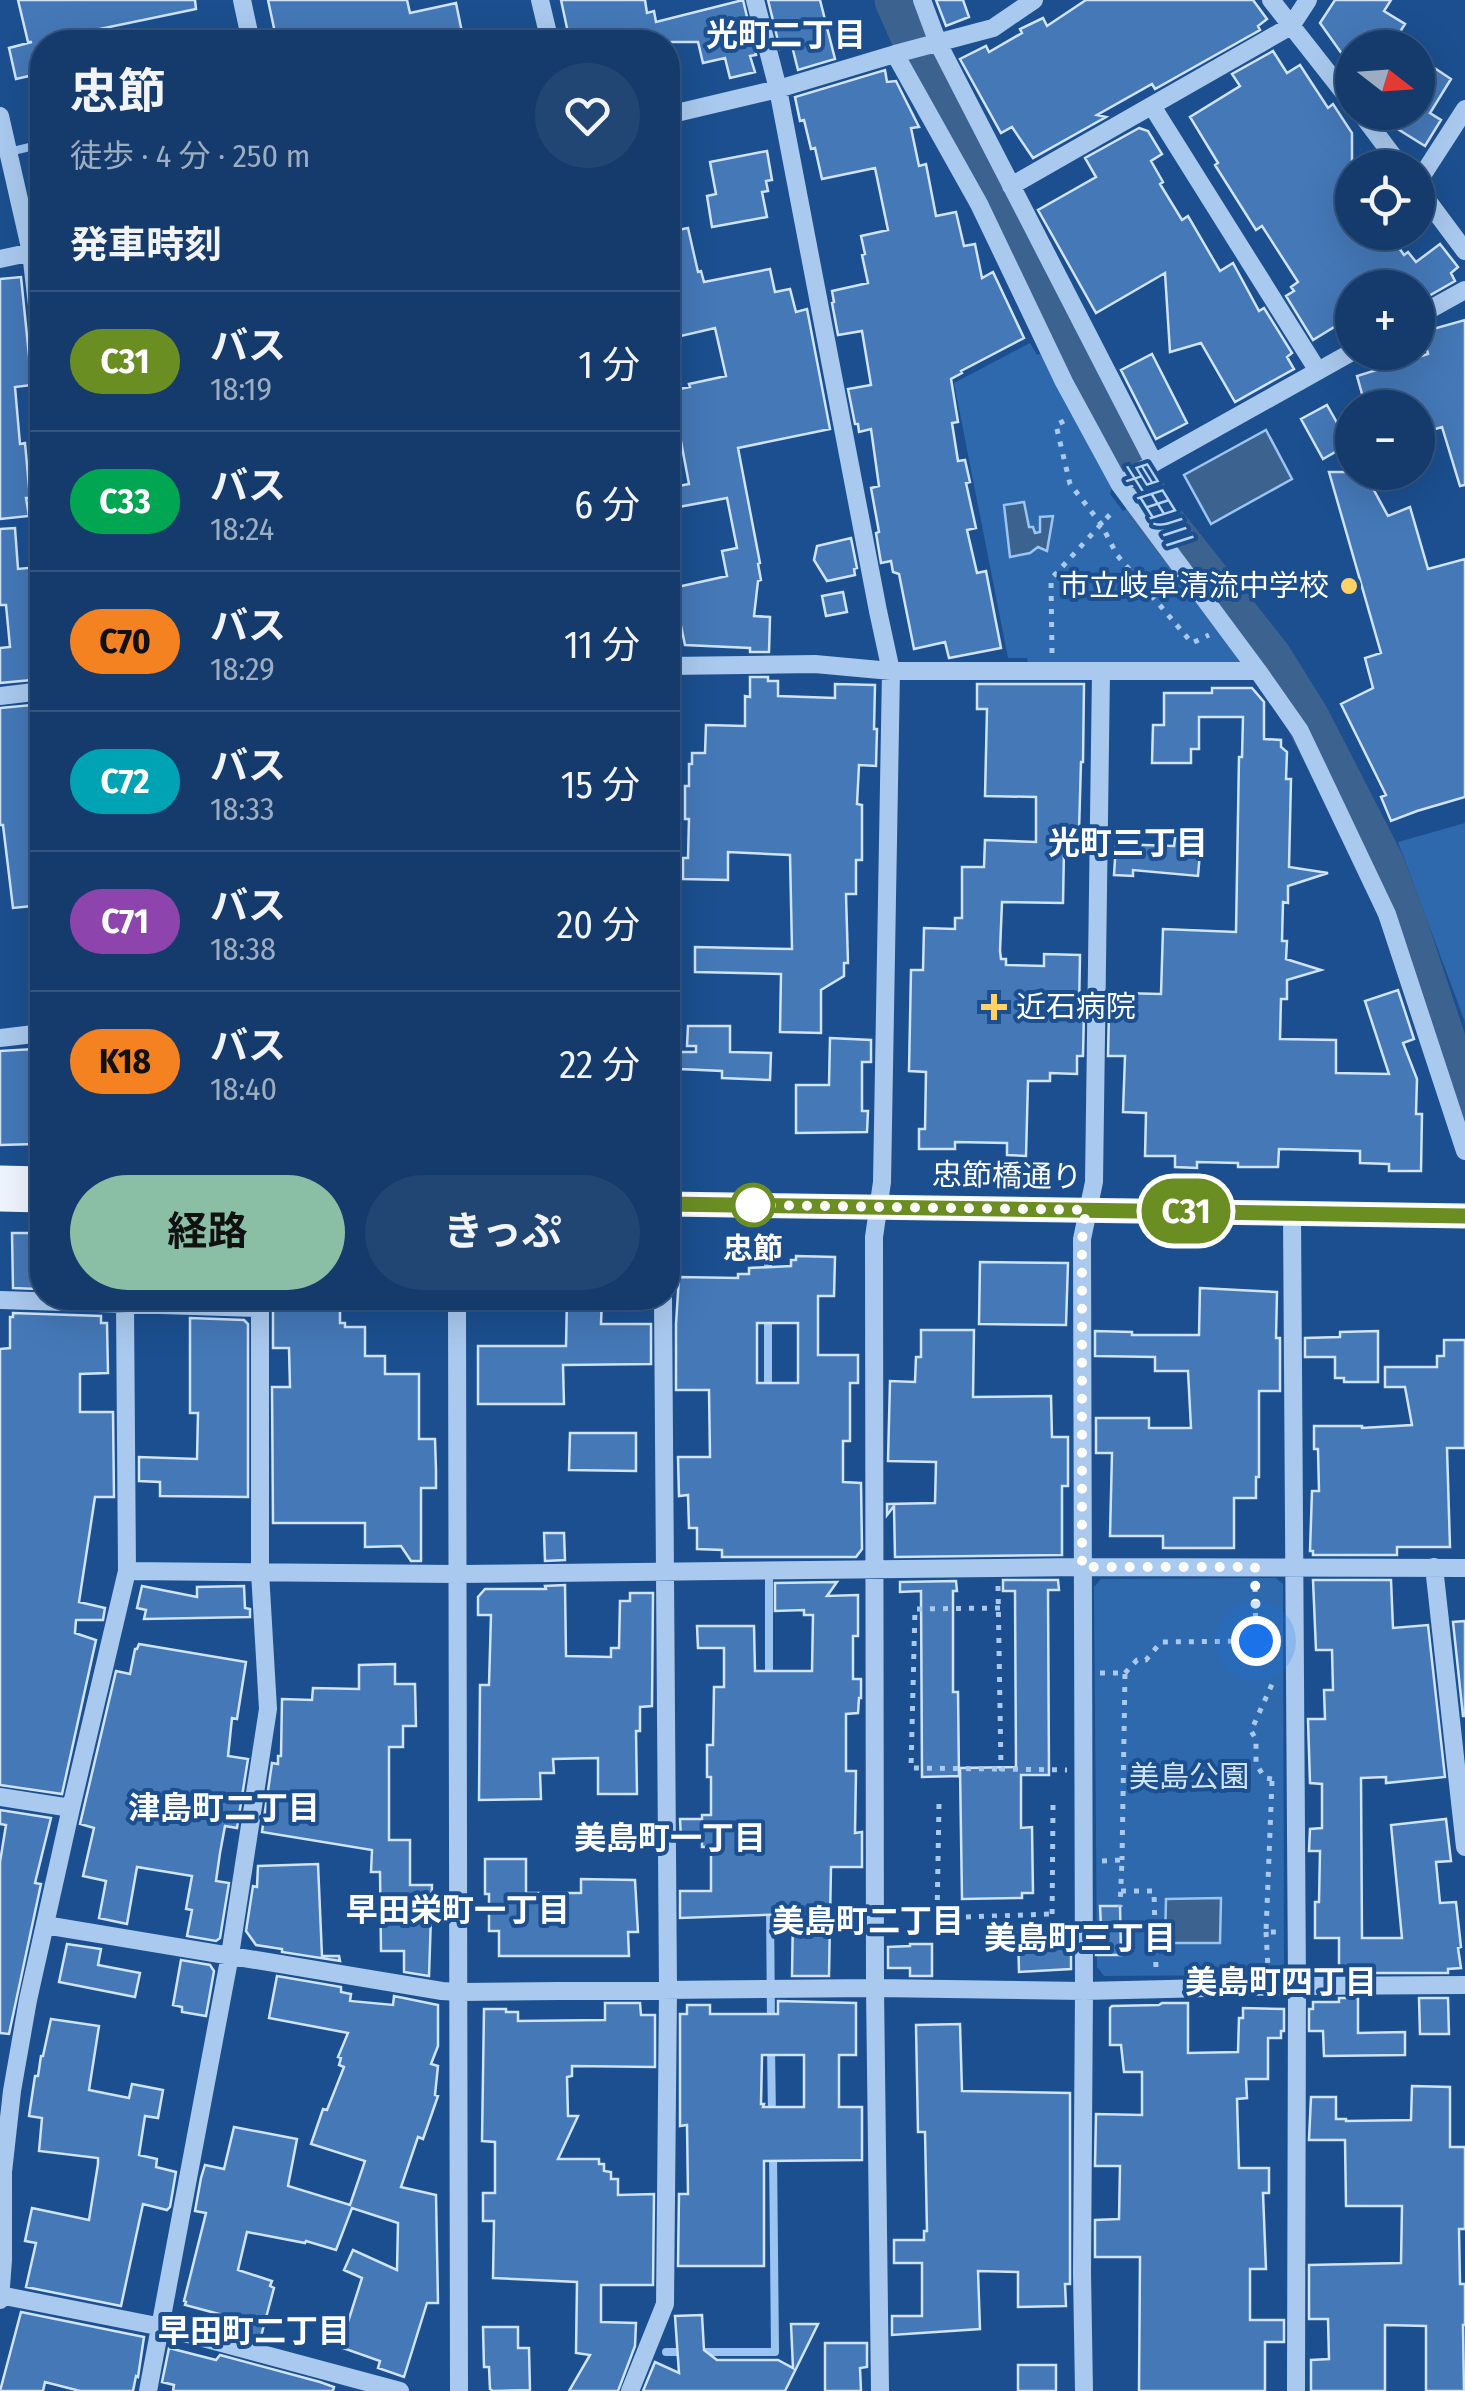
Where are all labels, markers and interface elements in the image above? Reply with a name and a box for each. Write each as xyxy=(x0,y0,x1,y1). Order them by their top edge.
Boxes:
district label: 光町二丁目 xyxy=(706,16,866,54)
north arrow xyxy=(1335,30,1435,130)
map controls xyxy=(1335,30,1435,490)
text: 忠節 xyxy=(70,63,166,121)
button: heart xyxy=(535,63,640,168)
text: 徒歩 · 4 分 · 250 m xyxy=(70,137,310,175)
button: locate xyxy=(1335,150,1435,250)
text: 発車時刻 xyxy=(70,222,222,268)
button: + xyxy=(1335,270,1435,370)
text: バス xyxy=(210,323,286,369)
text: C31 xyxy=(100,340,150,382)
text: 1 分 xyxy=(578,342,640,388)
text: 18:19 xyxy=(210,370,272,408)
button: − xyxy=(1335,390,1435,490)
water label: 早田川 xyxy=(1113,451,1198,555)
text: バス xyxy=(210,463,286,509)
text: C33 xyxy=(99,480,151,522)
text: 6 分 xyxy=(574,482,640,528)
text: 18:24 xyxy=(210,510,274,548)
place label: 市立岐阜清流中学校 xyxy=(1059,568,1329,604)
marker: 市立岐阜清流中学校 xyxy=(1338,575,1360,597)
text: バス xyxy=(210,603,286,649)
text: C70 xyxy=(99,620,151,662)
text: 11 分 xyxy=(564,622,640,668)
text: 18:29 xyxy=(210,650,275,688)
text: バス xyxy=(210,743,286,789)
text: C72 xyxy=(100,760,150,802)
text: 15 分 xyxy=(561,762,640,808)
text: 18:33 xyxy=(210,790,274,828)
district label: 光町三丁目 xyxy=(1048,824,1208,862)
text: バス xyxy=(210,883,286,929)
text: C71 xyxy=(101,900,149,942)
text: 20 分 xyxy=(557,902,640,948)
text: 18:38 xyxy=(210,930,276,968)
place label: 近石病院 xyxy=(1016,989,1136,1025)
marker: 近石病院 xyxy=(981,994,1007,1020)
text: バス xyxy=(210,1023,286,1069)
text: K18 xyxy=(99,1040,151,1082)
text: 22 分 xyxy=(560,1042,640,1088)
text: 18:40 xyxy=(210,1070,277,1108)
street label: 忠節橋通り xyxy=(932,1157,1082,1195)
button: 経路 xyxy=(70,1175,345,1290)
button: きっぷ xyxy=(365,1175,640,1290)
line badge: C31 xyxy=(1128,1178,1244,1244)
marker: 忠節 xyxy=(732,1184,774,1226)
text: C31 xyxy=(1161,1190,1211,1232)
place label: 忠節 xyxy=(723,1231,783,1267)
your location xyxy=(1231,1616,1281,1666)
park label: 美島公園 xyxy=(1129,1759,1249,1795)
district label: 津島町二丁目 xyxy=(128,1789,320,1827)
district label: 美島町一丁目 xyxy=(574,1819,766,1857)
district label: 早田栄町一丁目 xyxy=(346,1891,570,1929)
district label: 美島町二丁目 xyxy=(772,1902,964,1940)
district label: 美島町三丁目 xyxy=(984,1919,1176,1957)
district label: 美島町四丁目 xyxy=(1185,1963,1377,2001)
district label: 早田町二丁目 xyxy=(158,2312,350,2350)

